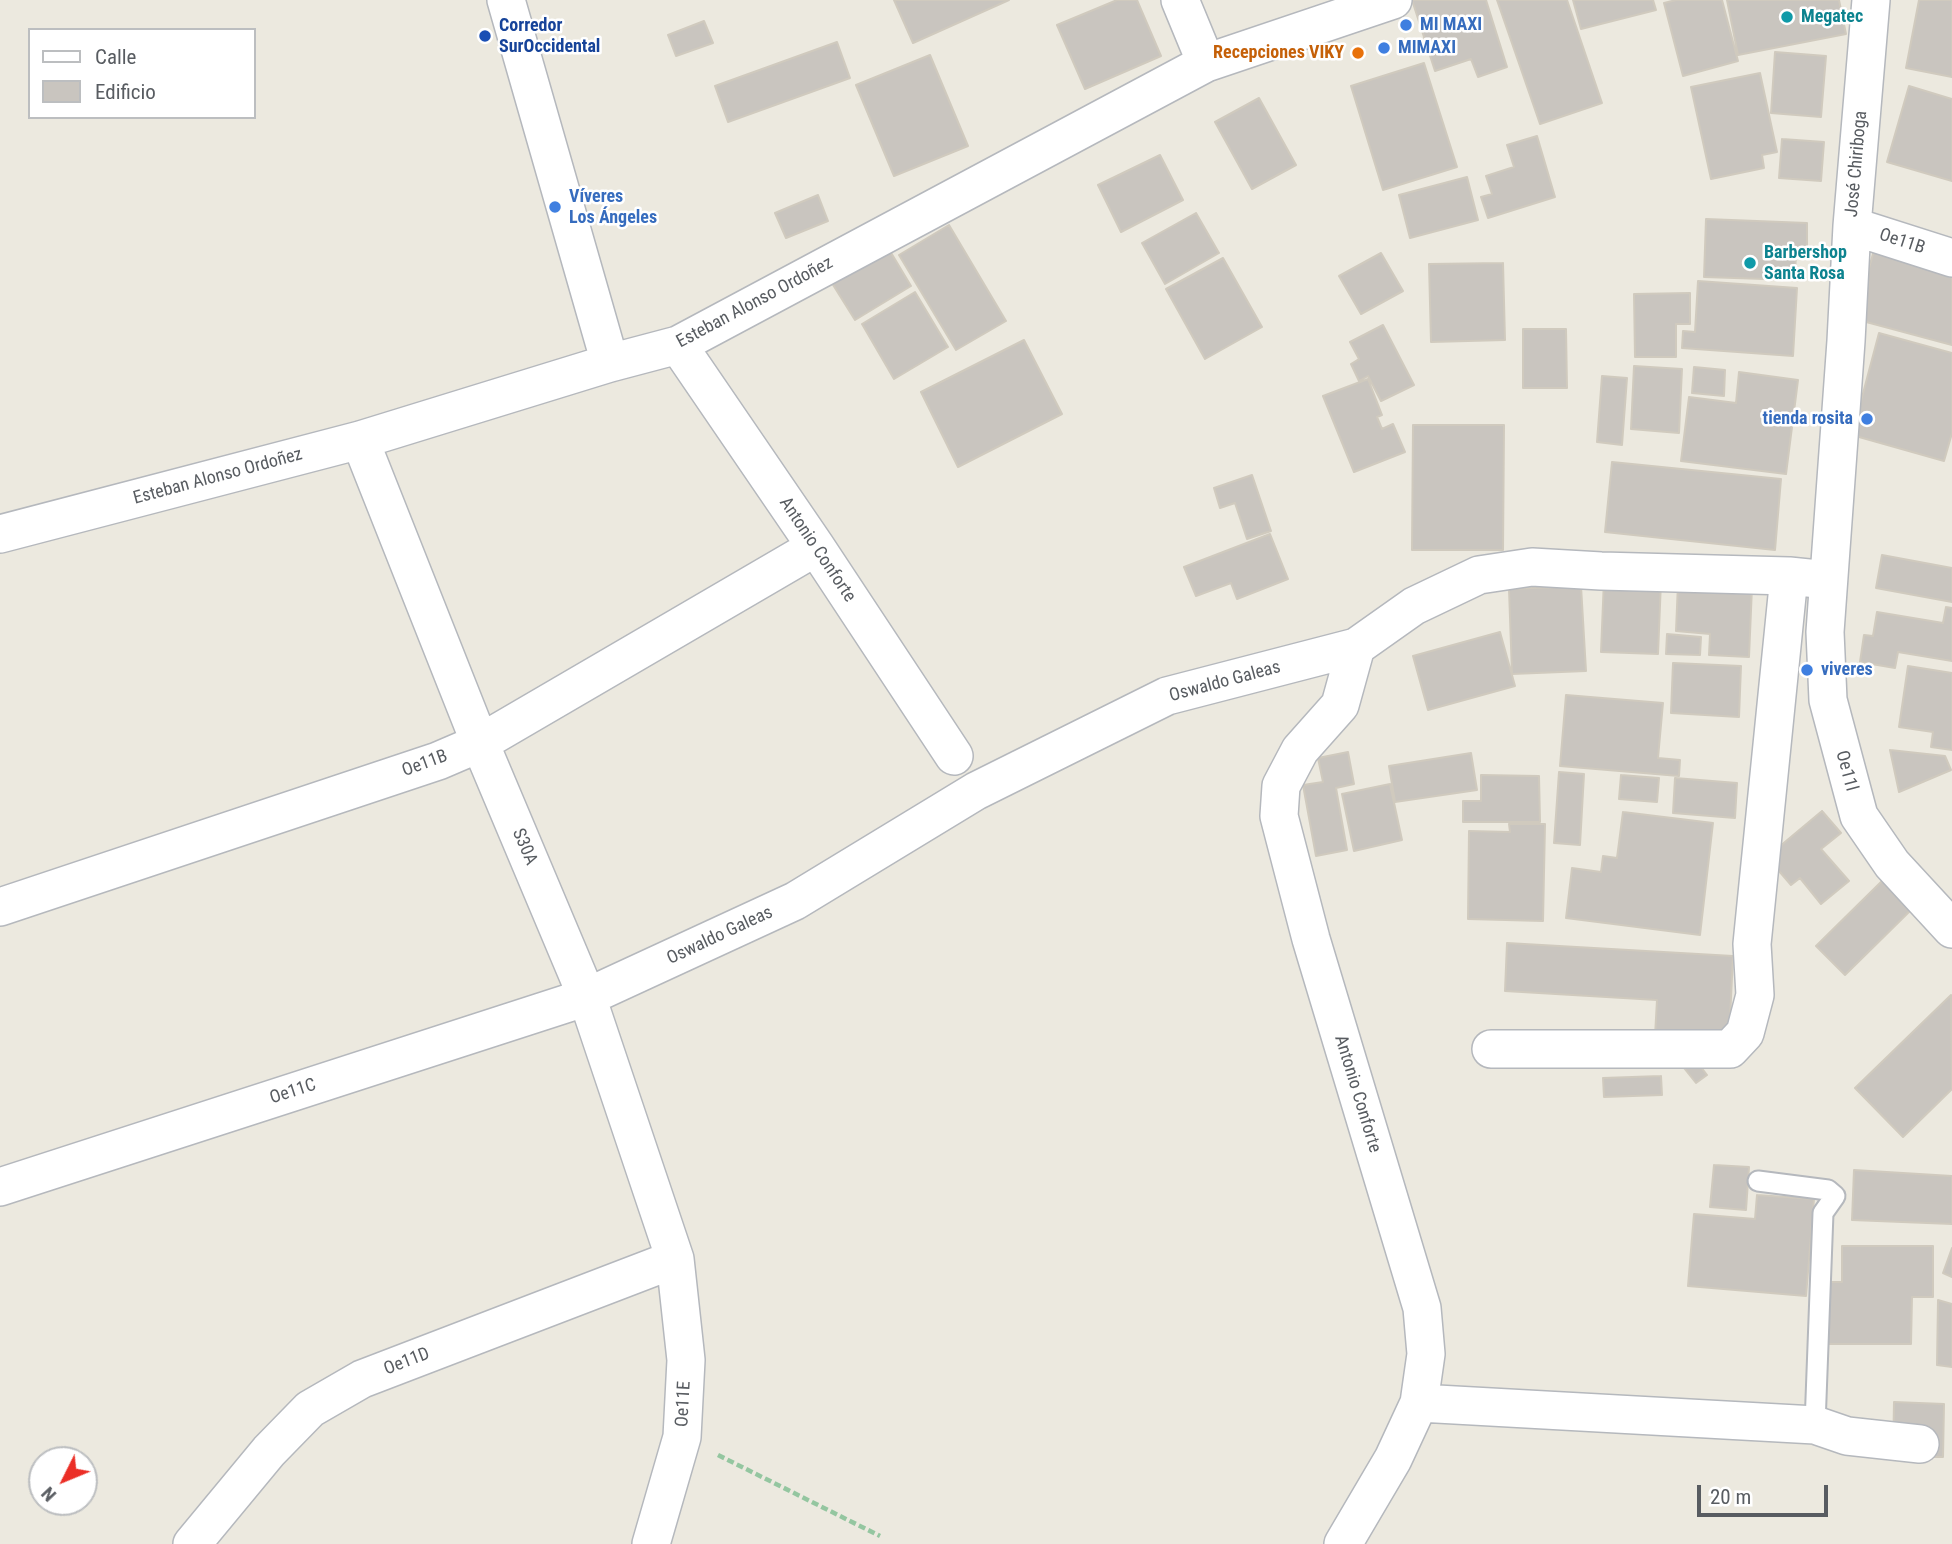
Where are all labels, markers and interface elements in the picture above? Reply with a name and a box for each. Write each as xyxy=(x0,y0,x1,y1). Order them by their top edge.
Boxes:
place label: Megatec xyxy=(1801,6,1863,28)
marker: Megatec xyxy=(1779,9,1795,25)
place label: MI MAXI xyxy=(1420,14,1482,36)
place label: Corredor SurOccidental xyxy=(499,15,600,58)
marker: MI MAXI xyxy=(1398,17,1414,33)
legend xyxy=(28,28,256,119)
marker: Corredor SurOccidental xyxy=(477,28,493,44)
place label: MIMAXI xyxy=(1398,37,1456,59)
marker: MIMAXI xyxy=(1376,40,1392,56)
place label: Recepciones VIKY xyxy=(1213,42,1344,64)
text: Calle xyxy=(95,45,136,69)
marker: Recepciones VIKY xyxy=(1350,45,1366,61)
text: Edificio xyxy=(95,80,156,104)
street label: José Chiriboga xyxy=(1842,110,1872,218)
place label: Víveres Los Ángeles xyxy=(569,186,657,228)
marker: Víveres Los Ángeles xyxy=(547,199,563,215)
street label: Oe11B xyxy=(1876,224,1928,260)
place label: Barbershop Santa Rosa xyxy=(1764,242,1847,284)
street label: Esteban Alonso Ordoñez xyxy=(673,253,837,353)
marker: Barbershop Santa Rosa xyxy=(1742,255,1758,271)
place label: tienda rosita xyxy=(1763,408,1853,430)
marker: tienda rosita xyxy=(1859,411,1875,427)
street label: Esteban Alonso Ordoñez xyxy=(131,444,305,510)
street label: Antonio Conforte xyxy=(774,494,860,606)
street label: Oswaldo Galeas xyxy=(1167,657,1283,707)
place label: viveres xyxy=(1821,659,1873,681)
marker: viveres xyxy=(1799,662,1815,678)
street label: Oe11B xyxy=(399,746,451,782)
street label: Oe11l xyxy=(1830,748,1862,794)
street label: S30A xyxy=(507,826,541,868)
street label: Oswaldo Galeas xyxy=(664,902,776,970)
street label: Antonio Conforte xyxy=(1329,1033,1385,1155)
street label: Oe11C xyxy=(267,1074,319,1110)
street label: Oe11D xyxy=(381,1343,433,1381)
street label: Oe11E xyxy=(672,1380,696,1428)
north arrow xyxy=(28,1446,98,1516)
scale bar xyxy=(1700,1470,1831,1514)
text: N xyxy=(36,1482,61,1506)
text: 20 m xyxy=(1710,1485,1751,1509)

